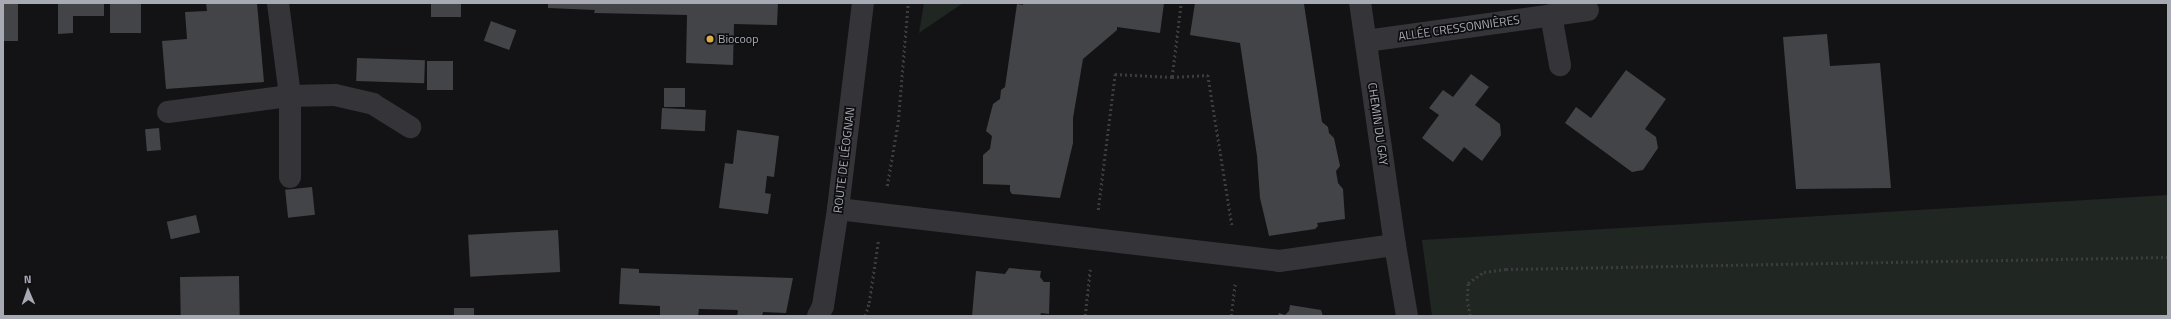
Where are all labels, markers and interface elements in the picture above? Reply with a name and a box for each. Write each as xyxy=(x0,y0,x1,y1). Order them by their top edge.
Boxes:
street label: ALLÉE CRESSONNIÈRES xyxy=(1397,12,1521,44)
place label: Biocoop xyxy=(718,32,759,46)
marker: Biocoop xyxy=(705,34,715,44)
street label: CHEMIN DU GAY xyxy=(1365,82,1391,166)
street label: ROUTE DE LÉOGNAN xyxy=(830,106,858,214)
north arrow xyxy=(8,271,48,311)
text: N xyxy=(23,271,32,287)

